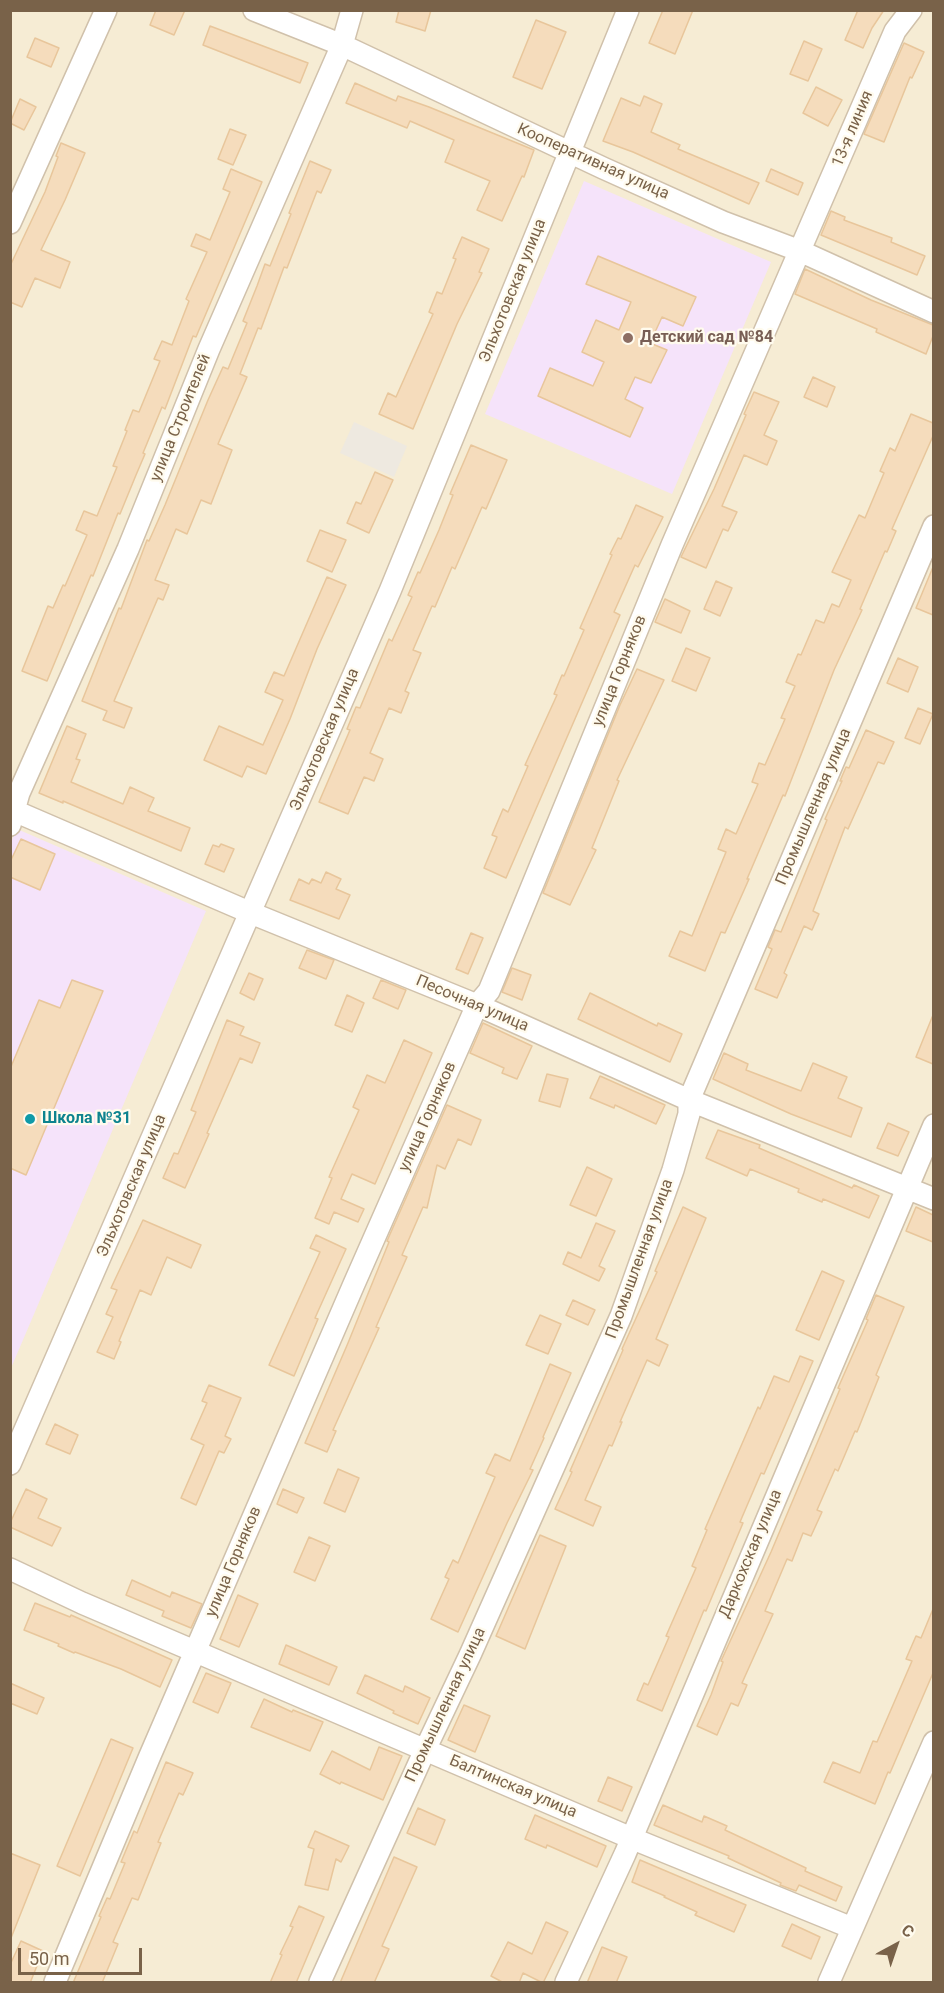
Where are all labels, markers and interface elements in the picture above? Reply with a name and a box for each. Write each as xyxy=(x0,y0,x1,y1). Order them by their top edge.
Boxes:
street label: 13-я линия xyxy=(828,88,878,170)
street label: Кооперативная улица xyxy=(514,120,672,204)
street label: Эльхотовская улица xyxy=(475,216,551,366)
place label: Детский сад №84 xyxy=(640,328,773,348)
marker: Детский сад №84 xyxy=(621,331,635,345)
street label: улица Строителей xyxy=(147,351,215,485)
street label: улица Горняков xyxy=(589,613,651,729)
street label: Эльхотовская улица xyxy=(286,666,364,814)
street label: Промышленная улица xyxy=(772,726,856,888)
street label: Песочная улица xyxy=(413,972,531,1036)
street label: улица Горняков xyxy=(395,1059,461,1175)
place label: Школа №31 xyxy=(42,1109,131,1129)
marker: Школа №31 xyxy=(23,1112,37,1126)
street label: Эльхотовская улица xyxy=(93,1112,171,1260)
street label: Промышленная улица xyxy=(602,1177,678,1341)
street label: Даркохская улица xyxy=(715,1487,787,1621)
street label: улица Горняков xyxy=(202,1504,266,1620)
street label: Промышленная улица xyxy=(402,1625,490,1785)
street label: Балтинская улица xyxy=(446,1751,580,1823)
north arrow xyxy=(866,1915,926,1975)
text: С xyxy=(898,1920,918,1941)
scale bar xyxy=(21,1936,146,1974)
text: 50 m xyxy=(29,1948,69,1969)

